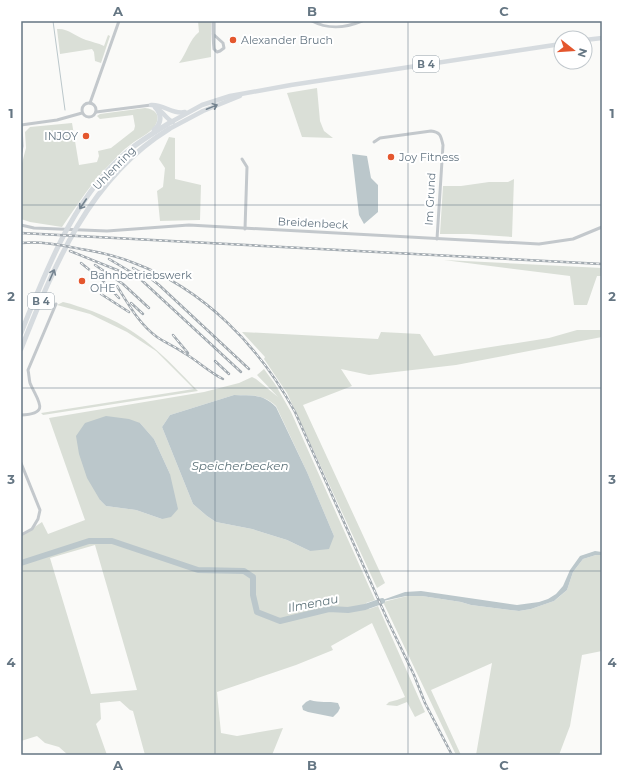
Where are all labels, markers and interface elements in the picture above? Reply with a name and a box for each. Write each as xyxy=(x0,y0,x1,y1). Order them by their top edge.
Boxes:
text: A xyxy=(112,3,124,19)
text: B xyxy=(307,3,317,19)
text: C xyxy=(499,3,509,19)
north arrow xyxy=(553,30,593,70)
place label: Alexander Bruch xyxy=(241,33,333,47)
marker: Alexander Bruch xyxy=(228,35,238,45)
text: N xyxy=(575,47,591,59)
road number: B 4 xyxy=(413,56,439,72)
one-way arrow xyxy=(206,103,218,111)
text: 1 xyxy=(8,105,14,121)
text: 1 xyxy=(609,105,615,121)
place label: INJOY xyxy=(44,129,78,143)
marker: INJOY xyxy=(81,131,91,141)
street label: Uhlenring xyxy=(90,143,138,193)
place label: Joy Fitness xyxy=(398,150,460,164)
marker: Joy Fitness xyxy=(386,152,396,162)
street label: Im Grund xyxy=(422,172,438,226)
one-way arrow xyxy=(79,198,87,209)
street label: Breidenbeck xyxy=(277,214,349,232)
place label: Bahnbetriebswerk OHE xyxy=(90,268,192,295)
one-way arrow xyxy=(49,269,56,281)
marker: Bahnbetriebswerk OHE xyxy=(77,276,87,286)
text: 2 xyxy=(7,288,15,304)
text: 2 xyxy=(608,288,616,304)
road number: B 4 xyxy=(28,293,54,309)
water label: Speicherbecken xyxy=(191,458,289,473)
text: 3 xyxy=(6,471,15,487)
text: 3 xyxy=(607,471,616,487)
water label: Ilmenau xyxy=(286,591,340,615)
text: 4 xyxy=(7,654,16,670)
text: 4 xyxy=(608,654,617,670)
text: A xyxy=(112,757,124,773)
text: B xyxy=(307,757,317,773)
text: C xyxy=(499,757,509,773)

